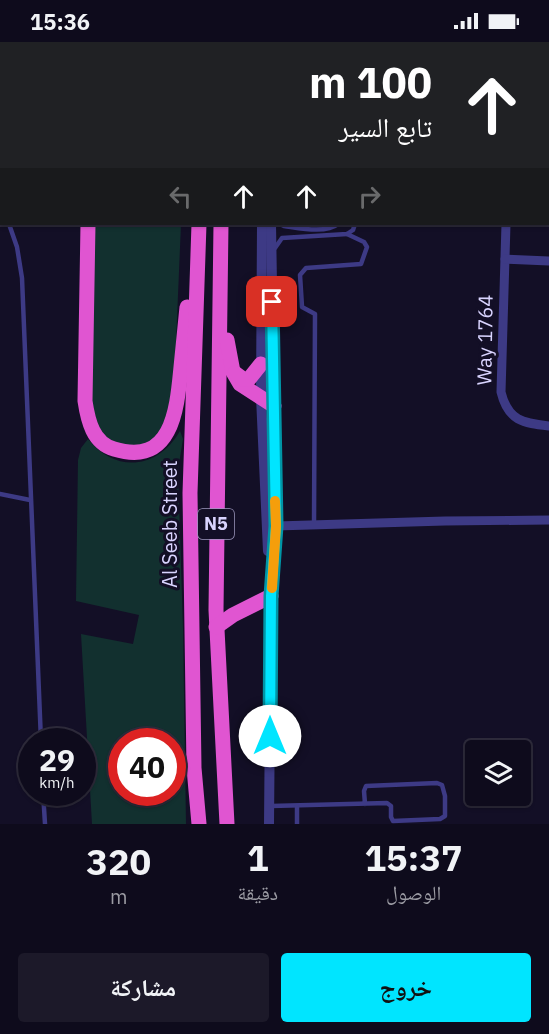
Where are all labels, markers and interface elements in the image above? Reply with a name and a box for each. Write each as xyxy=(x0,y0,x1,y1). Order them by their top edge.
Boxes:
text: 15:36 xyxy=(30,7,90,36)
text: 100 m xyxy=(309,55,432,110)
icon: ahead xyxy=(453,66,531,144)
text: تابع السير xyxy=(339,109,432,144)
icon: left xyxy=(164,180,197,213)
icon: ahead xyxy=(227,180,260,213)
icon: ahead xyxy=(290,180,323,213)
icon: right xyxy=(353,180,386,213)
pin xyxy=(246,276,297,327)
icon: arrive xyxy=(255,285,288,318)
street label: Way 1764 xyxy=(470,294,499,386)
street label: Al Seeb Street xyxy=(156,460,183,588)
road number: N5 xyxy=(198,509,234,539)
position arrow xyxy=(238,704,302,768)
speed limit sign: 40 xyxy=(108,728,186,806)
text: 29 xyxy=(39,740,75,779)
map controls xyxy=(465,740,531,806)
button: layers xyxy=(465,740,531,806)
text: km/h xyxy=(39,773,75,792)
text: 1 xyxy=(247,834,269,881)
text: 15:37 xyxy=(364,834,463,881)
text: 320 xyxy=(86,838,151,885)
text: دقيقة xyxy=(237,879,278,906)
text: الوصول xyxy=(386,879,441,906)
text: m xyxy=(110,883,127,910)
button: مشاركة xyxy=(18,953,269,1022)
button: خروج xyxy=(281,953,531,1022)

